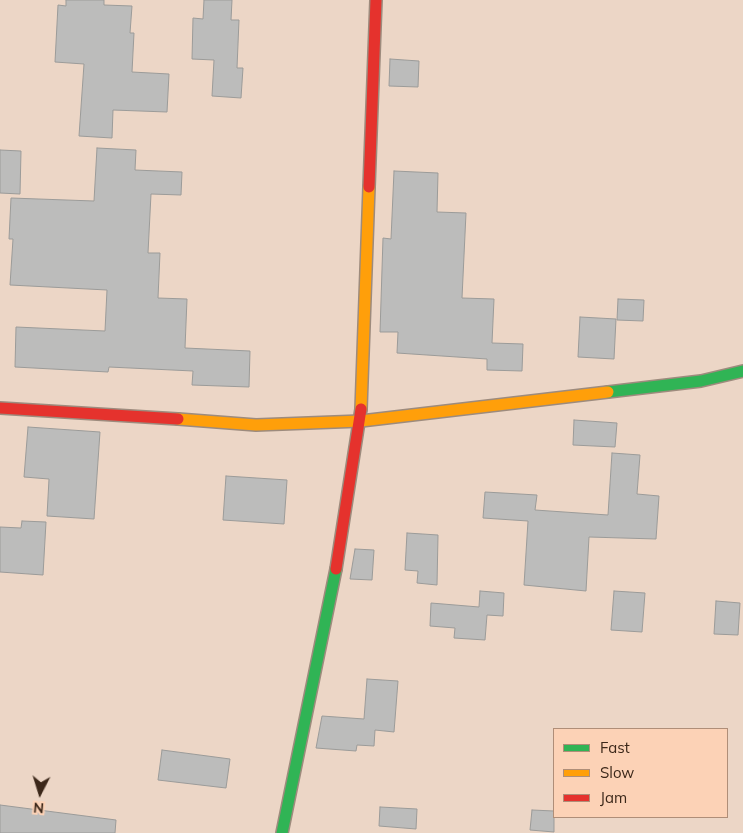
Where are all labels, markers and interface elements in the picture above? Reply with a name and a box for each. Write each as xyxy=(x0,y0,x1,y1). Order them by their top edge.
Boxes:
legend xyxy=(553,728,728,818)
text: Fast xyxy=(600,738,630,757)
text: Slow xyxy=(600,763,634,782)
north arrow xyxy=(15,768,65,818)
text: Jam xyxy=(600,788,627,807)
text: N xyxy=(33,799,45,817)

